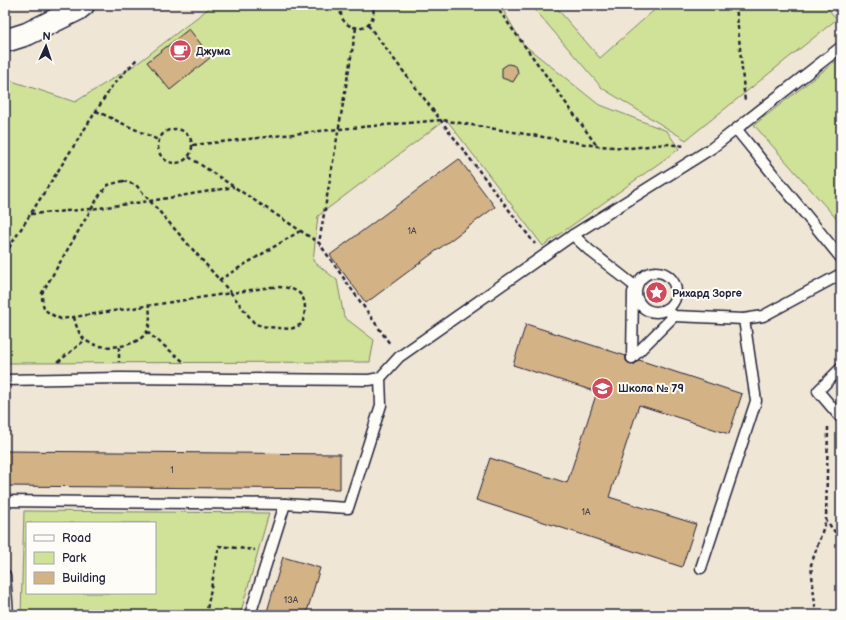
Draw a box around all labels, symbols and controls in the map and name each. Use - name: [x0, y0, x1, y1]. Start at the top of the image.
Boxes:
- north arrow: [26, 26, 66, 66]
- text: N: [42, 30, 51, 43]
- cafe icon: Джума: [168, 38, 194, 64]
- place label: Джума: [196, 45, 231, 58]
- house number: 1А: [408, 226, 417, 237]
- place icon: Рихард Зорге: [643, 280, 669, 306]
- place label: Рихард Зорге: [672, 287, 742, 300]
- school or university icon: Школа № 79: [590, 375, 616, 401]
- place label: Школа № 79: [618, 382, 684, 395]
- house number: 1: [170, 465, 174, 476]
- house number: 1А: [582, 507, 591, 518]
- legend: [26, 522, 156, 594]
- text: Road: [62, 531, 91, 546]
- text: Park: [62, 551, 86, 566]
- text: Building: [62, 571, 106, 586]
- house number: 13А: [284, 595, 299, 606]

